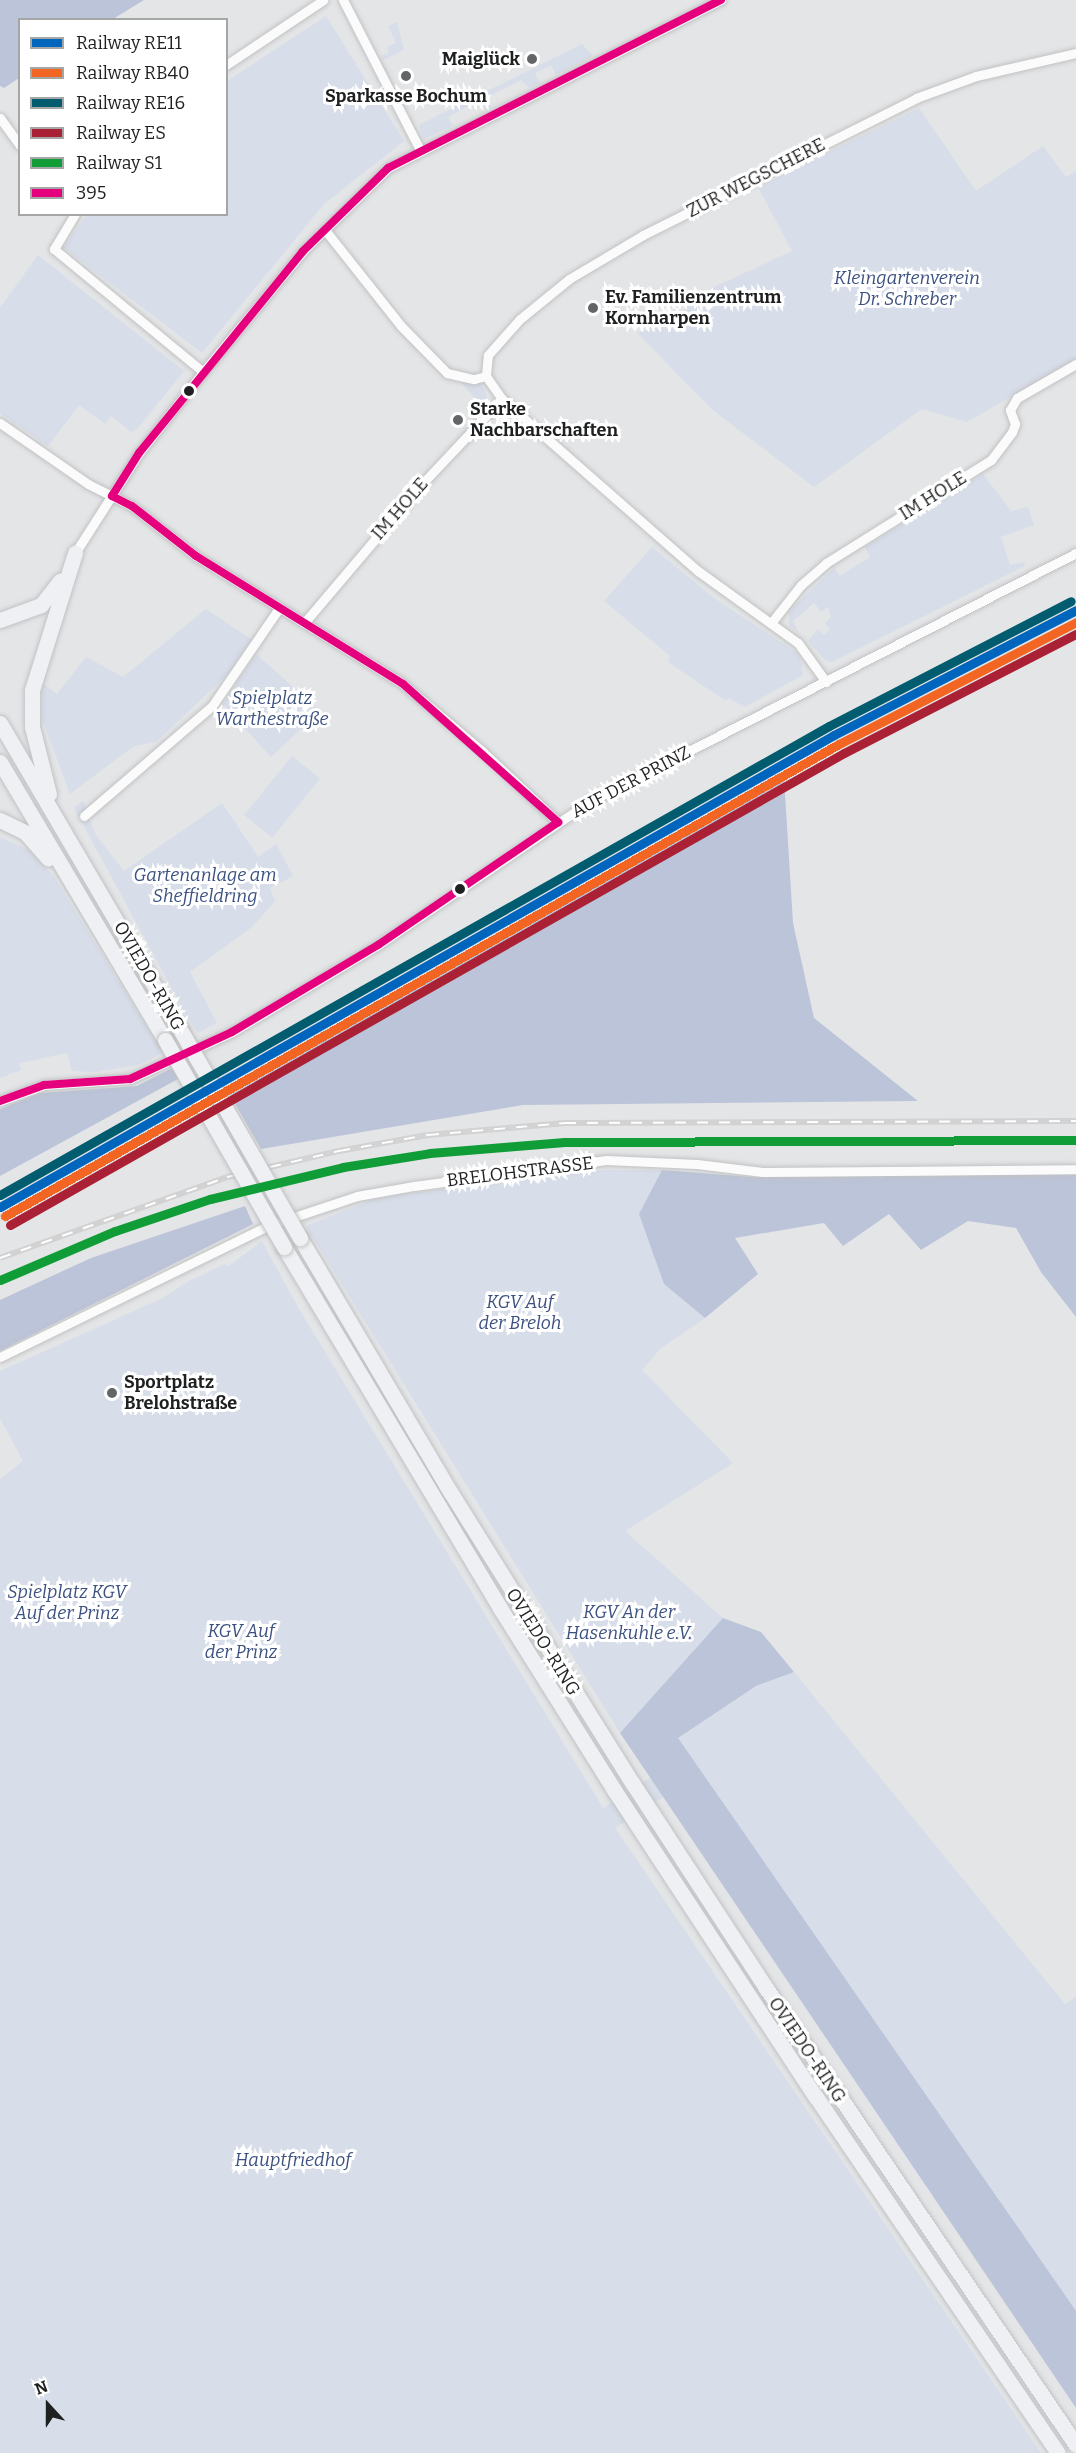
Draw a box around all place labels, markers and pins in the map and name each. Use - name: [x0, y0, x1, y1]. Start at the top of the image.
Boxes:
- place label: Maiglück: [442, 48, 520, 70]
- marker: Maiglück: [525, 52, 539, 66]
- marker: Sparkasse Bochum: [399, 69, 413, 83]
- place label: Sparkasse Bochum: [325, 85, 487, 107]
- place label: Ev. Familienzentrum Kornharpen: [605, 287, 781, 330]
- marker: Ev. Familienzentrum Kornharpen: [586, 301, 600, 315]
- unlabelled marker: [183, 385, 195, 397]
- place label: Starke Nachbarschaften: [470, 399, 618, 442]
- marker: Starke Nachbarschaften: [451, 413, 465, 427]
- unlabelled marker: [454, 883, 466, 895]
- place label: Sportplatz Brelohstraße: [124, 1372, 237, 1414]
- marker: Sportplatz Brelohstraße: [105, 1386, 119, 1400]

